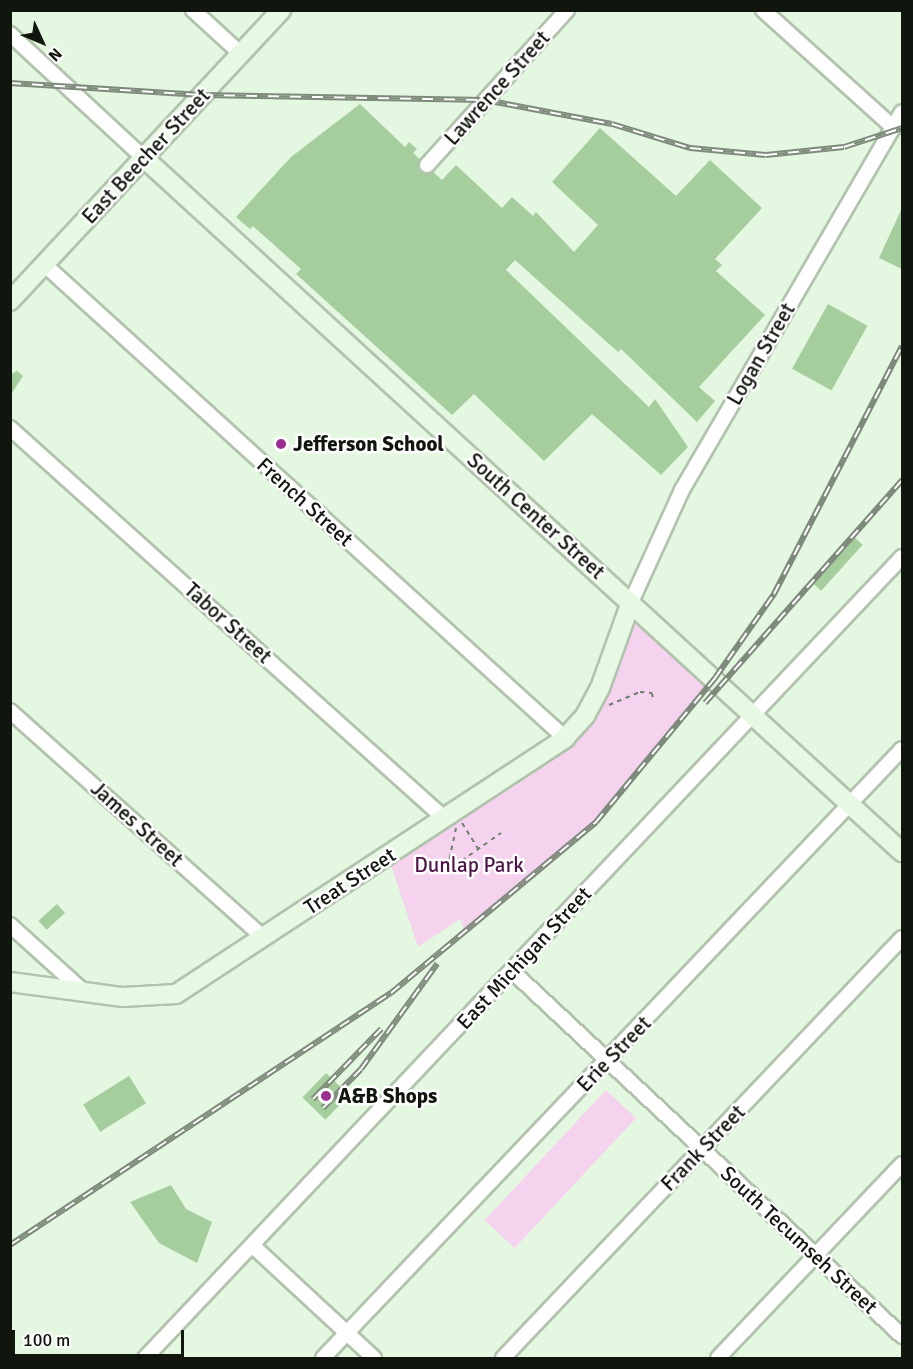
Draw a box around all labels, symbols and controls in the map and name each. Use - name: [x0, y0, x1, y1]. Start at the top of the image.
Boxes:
- north arrow: [12, 12, 72, 72]
- street label: Lawrence Street: [439, 26, 555, 150]
- text: N: [44, 44, 66, 65]
- street label: East Beecher Street: [77, 83, 215, 229]
- street label: Logan Street: [722, 298, 800, 410]
- place label: Jefferson School: [293, 431, 444, 457]
- marker: Jefferson School: [274, 437, 288, 451]
- street label: South Center Street: [462, 448, 610, 584]
- street label: French Street: [252, 452, 358, 552]
- street label: Tabor Street: [179, 577, 277, 669]
- street label: James Street: [86, 776, 188, 872]
- street label: Treat Street: [299, 842, 401, 920]
- park label: Dunlap Park: [414, 852, 524, 878]
- street label: East Michigan Street: [451, 881, 597, 1035]
- street label: Erie Street: [572, 1011, 656, 1097]
- place label: A&B Shops: [338, 1083, 437, 1109]
- marker: A&B Shops: [319, 1089, 333, 1103]
- street label: Frank Street: [656, 1100, 750, 1196]
- street label: South Tecumseh Street: [715, 1161, 883, 1319]
- scale bar: [15, 1318, 188, 1356]
- text: 100 m: [23, 1329, 70, 1351]

